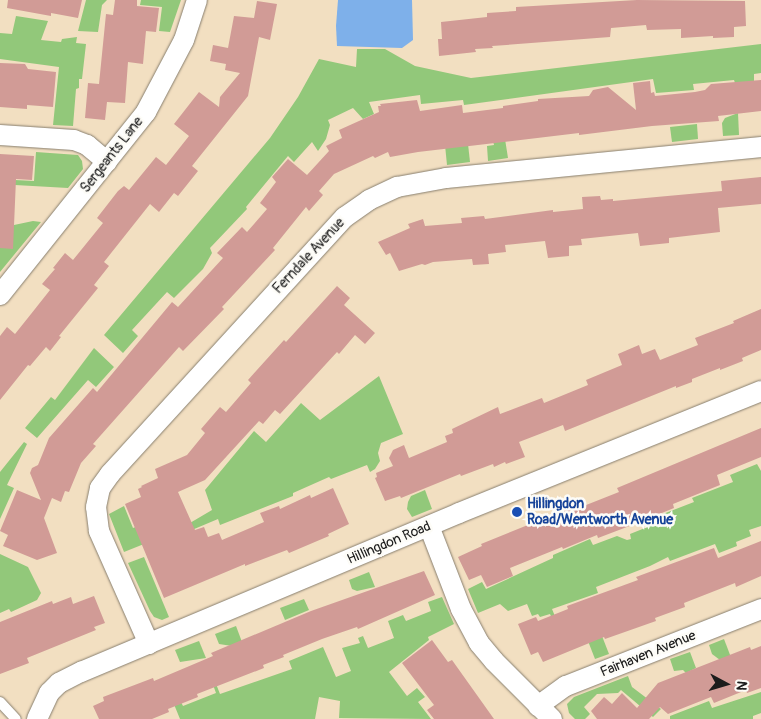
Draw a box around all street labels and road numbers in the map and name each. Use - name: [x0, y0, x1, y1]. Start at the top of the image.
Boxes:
- street label: Sergeants Lane: [77, 114, 147, 196]
- street label: Ferndale Avenue: [270, 215, 348, 297]
- street label: Hillingdon Road: [345, 518, 433, 568]
- street label: Fairhaven Avenue: [598, 627, 698, 681]

